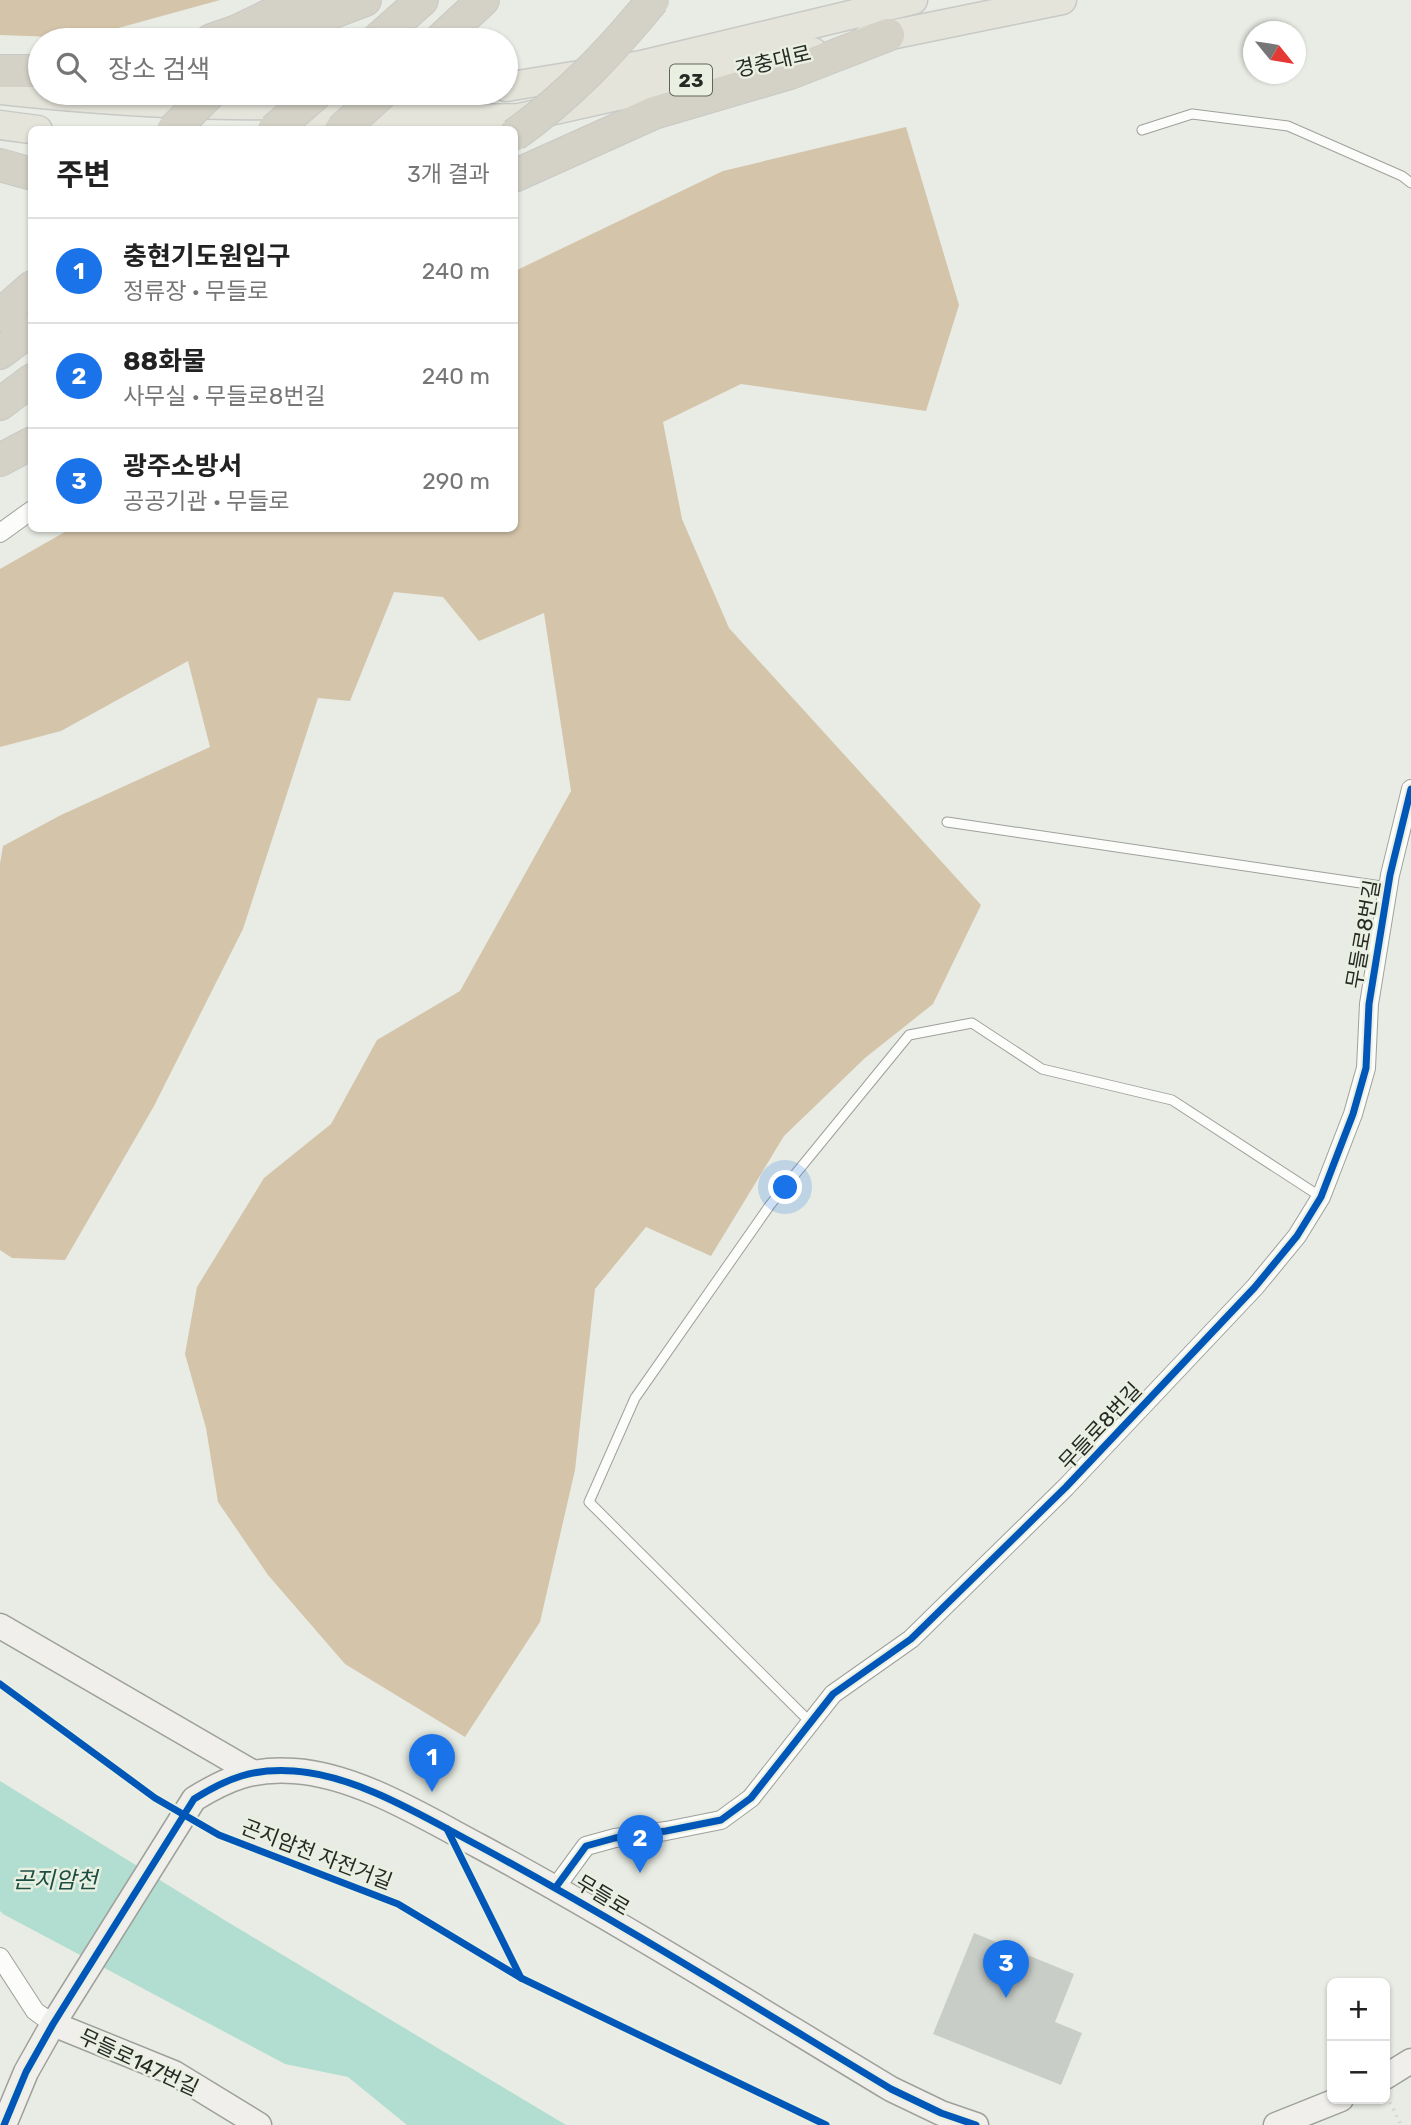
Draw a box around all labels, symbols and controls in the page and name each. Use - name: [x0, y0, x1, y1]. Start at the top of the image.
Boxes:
- north arrow: [1243, 21, 1306, 84]
- search box: [28, 28, 518, 105]
- street label: 경충대로: [733, 40, 813, 82]
- icon: search: [52, 48, 90, 86]
- text: 장소 검색: [108, 54, 210, 85]
- road number: 23: [670, 64, 712, 96]
- text: 주변: [56, 157, 111, 193]
- text: 3개 결과: [407, 160, 490, 188]
- text: 충현기도원입구: [123, 241, 290, 272]
- text: 1: [73, 257, 85, 285]
- text: 240 m: [422, 257, 490, 285]
- text: 정류장 · 무들로: [123, 277, 269, 305]
- text: 88화물: [123, 346, 206, 377]
- text: 2: [72, 362, 86, 390]
- text: 240 m: [422, 362, 490, 390]
- text: 사무실 · 무들로8번길: [123, 382, 326, 410]
- text: 광주소방서: [123, 451, 243, 482]
- text: 3: [71, 467, 87, 495]
- text: 290 m: [422, 467, 490, 495]
- text: 공공기관 · 무들로: [123, 487, 290, 515]
- street label: 무들로8번길: [1341, 878, 1385, 990]
- your location: [768, 1170, 802, 1204]
- street label: 무들로8번길: [1053, 1377, 1147, 1475]
- pin: 1: [409, 1734, 455, 1792]
- street label: 곤지암천 자전거길: [238, 1814, 396, 1894]
- pin: 2: [617, 1815, 663, 1873]
- water label: 곤지암천: [13, 1866, 100, 1894]
- street label: 무들로: [572, 1869, 634, 1921]
- pin: 3: [983, 1940, 1029, 1998]
- map controls: [1327, 1978, 1390, 2104]
- button: +: [1327, 1978, 1390, 2041]
- street label: 무들로147번길: [75, 2023, 203, 2101]
- button: −: [1327, 2041, 1390, 2104]

